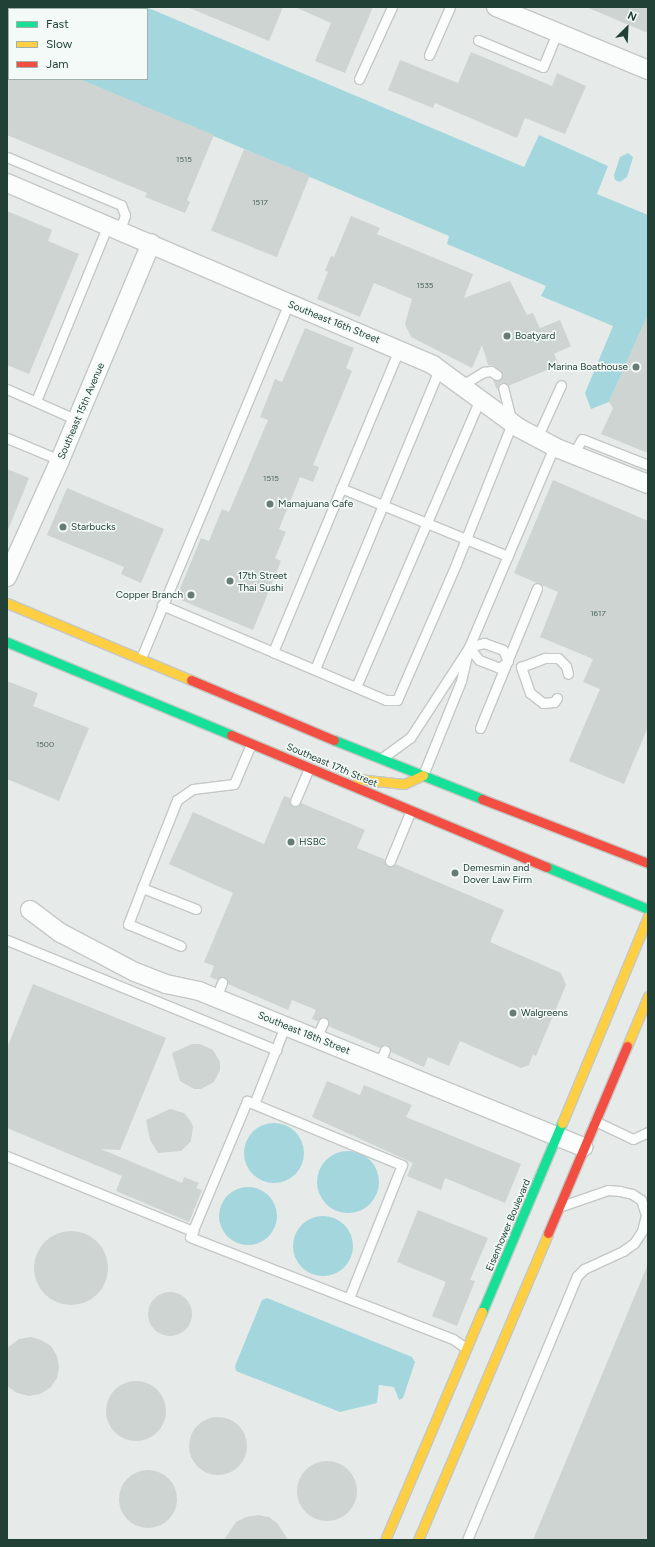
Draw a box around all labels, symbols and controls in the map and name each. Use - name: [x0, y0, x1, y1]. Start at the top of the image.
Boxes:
- legend: [8, 8, 148, 80]
- north arrow: [607, 8, 647, 48]
- text: N: [626, 9, 639, 24]
- text: Fast: [46, 17, 69, 31]
- text: Slow: [46, 37, 72, 51]
- text: Jam: [46, 57, 69, 71]
- house number: 1515: [176, 155, 192, 165]
- house number: 1517: [252, 198, 268, 208]
- house number: 1535: [417, 281, 433, 291]
- street label: Southeast 16th Street: [286, 298, 382, 346]
- place label: Boatyard: [515, 330, 555, 342]
- marker: Boatyard: [502, 331, 512, 341]
- street label: Southeast 15th Avenue: [55, 361, 107, 461]
- place label: Marina Boathouse: [548, 361, 628, 373]
- marker: Marina Boathouse: [631, 362, 641, 372]
- house number: 1515: [263, 474, 279, 484]
- place label: Mamajuana Cafe: [278, 498, 353, 510]
- marker: Mamajuana Cafe: [265, 499, 275, 509]
- place label: Starbucks: [71, 521, 116, 533]
- marker: Starbucks: [58, 522, 68, 532]
- place label: 17th Street Thai Sushi: [238, 569, 287, 592]
- marker: 17th Street Thai Sushi: [225, 576, 235, 586]
- place label: Copper Branch: [116, 589, 183, 601]
- marker: Copper Branch: [186, 590, 196, 600]
- house number: 1617: [590, 609, 606, 619]
- house number: 1500: [36, 740, 54, 750]
- street label: Southeast 17th Street: [285, 740, 379, 790]
- place label: HSBC: [299, 836, 326, 848]
- marker: HSBC: [286, 837, 296, 847]
- place label: Demesmin and Dover Law Firm: [463, 861, 532, 884]
- marker: Demesmin and Dover Law Firm: [450, 868, 460, 878]
- place label: Walgreens: [521, 1007, 568, 1019]
- marker: Walgreens: [508, 1008, 518, 1018]
- street label: Southeast 18th Street: [256, 1009, 352, 1057]
- street label: Eisenhower Boulevard: [483, 1177, 533, 1273]

